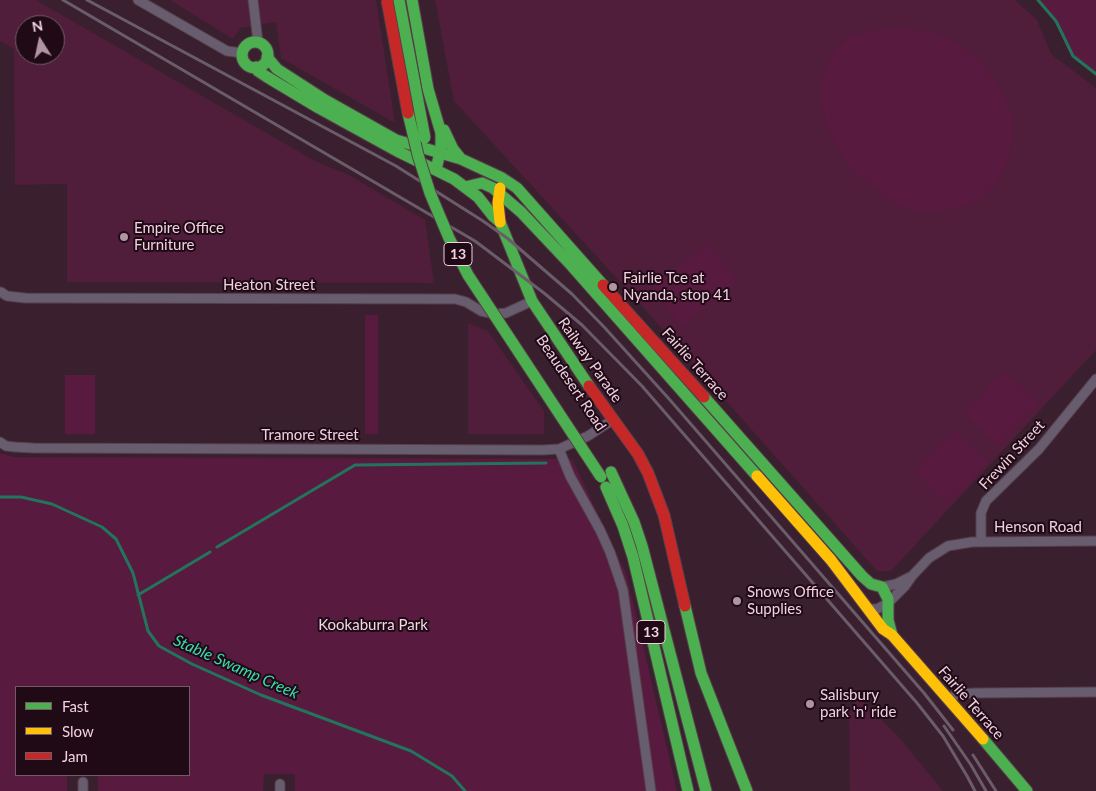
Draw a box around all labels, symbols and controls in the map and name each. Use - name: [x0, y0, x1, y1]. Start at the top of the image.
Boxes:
- north arrow: [15, 15, 65, 65]
- text: N: [31, 16, 44, 35]
- place label: Empire Office Furniture: [134, 219, 224, 254]
- marker: Empire Office Furniture: [118, 231, 130, 243]
- road number: 13: [444, 242, 472, 266]
- place label: Fairlie Tce at Nyanda, stop 41: [623, 269, 731, 304]
- street label: Heaton Street: [223, 276, 315, 294]
- marker: Fairlie Tce at Nyanda, stop 41: [607, 281, 619, 293]
- street label: Railway Parade: [554, 314, 626, 406]
- street label: Fairlie Terrace: [658, 324, 732, 404]
- street label: Beaudesert Road: [532, 332, 610, 434]
- street label: Frewin Street: [975, 417, 1049, 493]
- street label: Tramore Street: [261, 426, 359, 444]
- street label: Henson Road: [994, 518, 1082, 536]
- place label: Snows Office Supplies: [747, 583, 834, 618]
- marker: Snows Office Supplies: [731, 595, 743, 607]
- park label: Kookaburra Park: [318, 616, 428, 634]
- road number: 13: [637, 620, 665, 644]
- water label: Stable Swamp Creek: [170, 631, 302, 703]
- street label: Fairlie Terrace: [934, 663, 1008, 743]
- legend: [15, 686, 190, 776]
- place label: Salisbury park 'n' ride: [820, 686, 896, 721]
- text: Fast: [62, 697, 89, 715]
- marker: Salisbury park 'n' ride: [804, 698, 816, 710]
- text: Slow: [62, 722, 94, 740]
- text: Jam: [62, 747, 88, 765]

